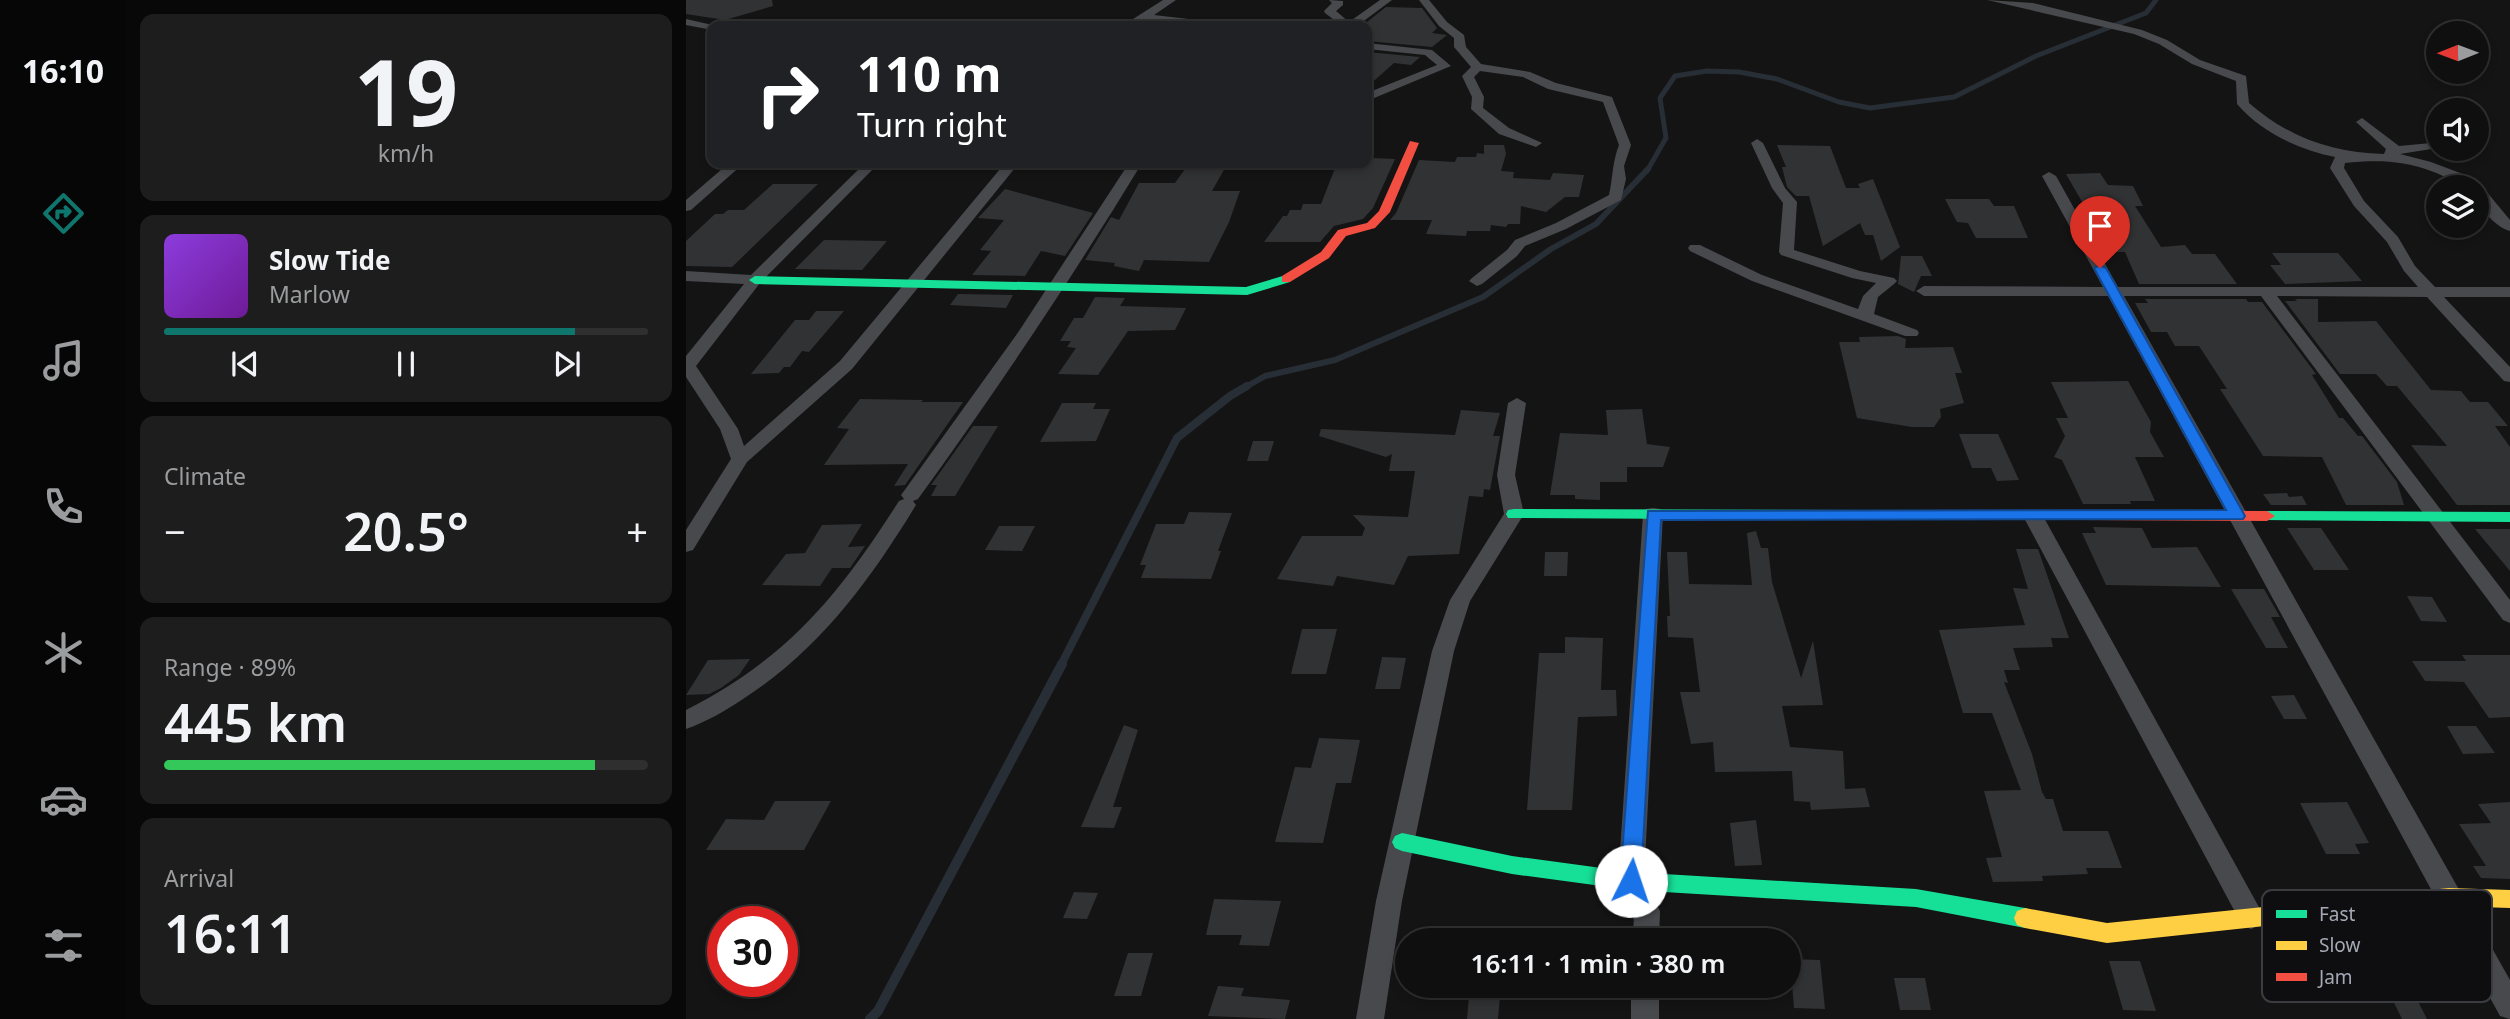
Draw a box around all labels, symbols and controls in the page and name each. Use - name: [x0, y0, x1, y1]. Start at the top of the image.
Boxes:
- north arrow: [2426, 21, 2488, 84]
- map controls: [2426, 21, 2489, 238]
- text: 19: [354, 29, 458, 153]
- text: 110 m: [857, 40, 1002, 106]
- text: 16:10: [22, 49, 104, 92]
- icon: right: [742, 49, 833, 140]
- button: sound: [2426, 98, 2489, 161]
- text: Turn right: [857, 103, 1007, 146]
- text: km/h: [378, 137, 434, 169]
- button: layers: [2426, 175, 2489, 238]
- icon: directions: [39, 189, 88, 238]
- pin: [2070, 196, 2130, 268]
- icon: arrive: [2081, 207, 2119, 245]
- text: Slow Tide: [269, 242, 391, 278]
- text: Marlow: [269, 278, 350, 310]
- icon: music: [39, 336, 88, 385]
- icon: previous: [226, 345, 264, 383]
- icon: pause: [387, 345, 425, 383]
- icon: next: [548, 345, 586, 383]
- text: Climate: [164, 460, 246, 492]
- icon: phone: [39, 482, 88, 531]
- text: 20.5°: [343, 495, 469, 566]
- text: −: [164, 505, 186, 557]
- text: +: [626, 505, 648, 557]
- icon: climate: [39, 628, 88, 677]
- text: Range · 89%: [164, 651, 296, 683]
- text: 445 km: [164, 686, 347, 757]
- icon: car: [39, 775, 88, 824]
- position arrow: [1594, 844, 1668, 918]
- text: Arrival: [164, 862, 234, 894]
- legend: [2262, 890, 2492, 1002]
- text: 16:11: [164, 897, 297, 968]
- text: Fast: [2319, 901, 2356, 927]
- speed limit sign: 30: [707, 906, 798, 997]
- icon: filters: [39, 921, 88, 970]
- text: Slow: [2319, 932, 2360, 958]
- text: 16:11 · 1 min · 380 m: [1471, 945, 1725, 981]
- text: Jam: [2317, 964, 2353, 990]

